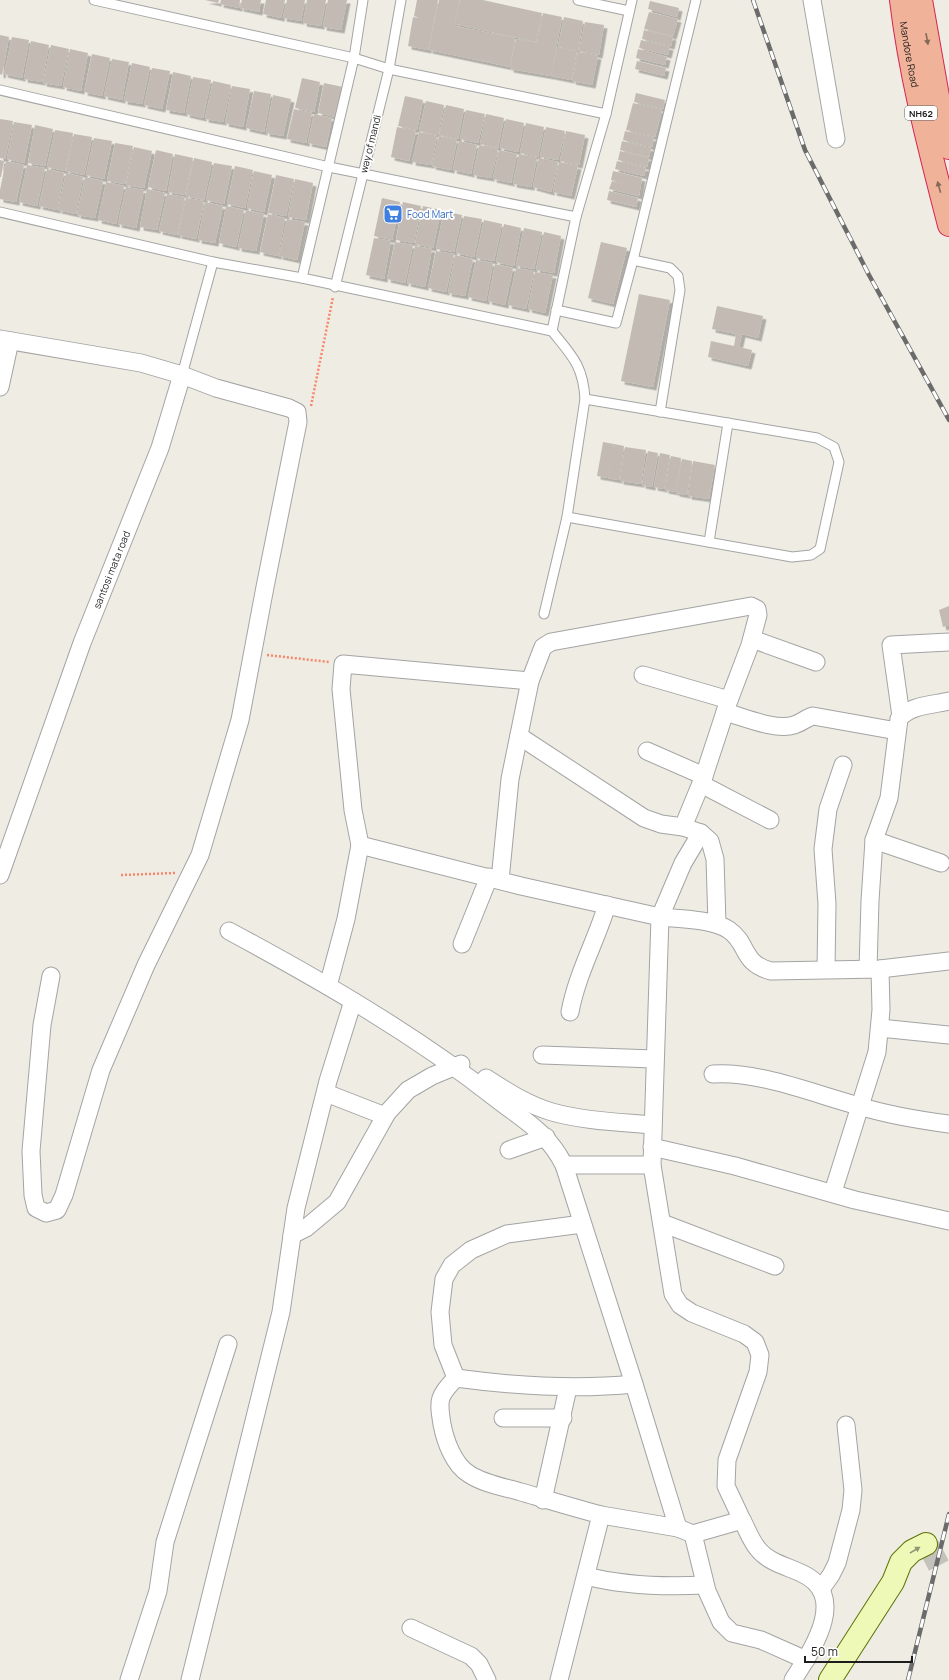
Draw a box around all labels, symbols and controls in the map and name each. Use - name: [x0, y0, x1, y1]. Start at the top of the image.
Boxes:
- street label: Mandore Road: [897, 20, 922, 89]
- one-way arrow: [924, 32, 930, 45]
- road number: NH62: [905, 106, 937, 120]
- street label: way of mandi: [356, 113, 384, 175]
- one-way arrow: [936, 181, 942, 193]
- supermarket icon: Food Mart: [382, 203, 404, 225]
- place label: Food Mart: [407, 207, 453, 221]
- street label: santosi mata road: [89, 529, 133, 611]
- one-way arrow: [909, 1546, 921, 1553]
- scale bar: [805, 1638, 912, 1664]
- text: 50 m: [811, 1643, 838, 1660]

